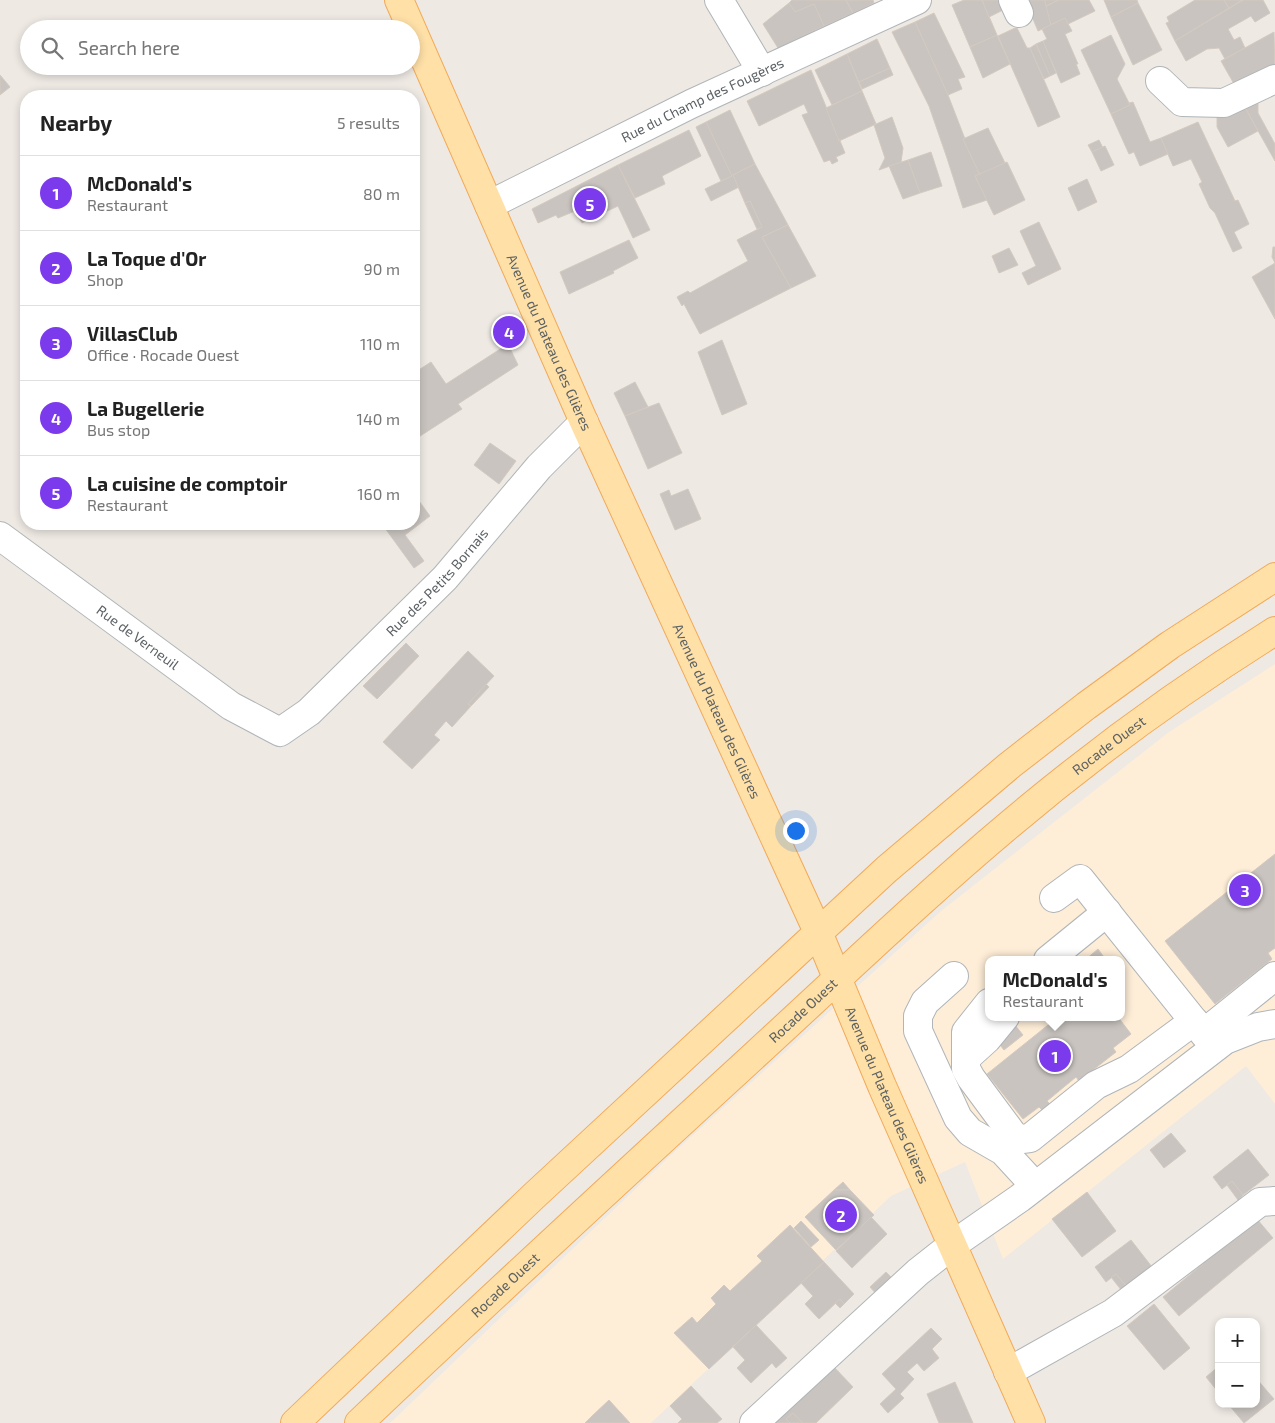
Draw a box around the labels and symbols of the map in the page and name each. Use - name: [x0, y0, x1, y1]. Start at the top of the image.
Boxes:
- street label: Rue du Champ des Fougères: [618, 53, 786, 146]
- pin: 5: [574, 185, 606, 223]
- street label: Avenue du Plateau des Glières: [504, 251, 596, 433]
- pin: 4: [493, 313, 525, 351]
- street label: Rue des Petits Bornais: [382, 524, 492, 639]
- street label: Rue de Verneuil: [93, 601, 183, 673]
- street label: Avenue du Plateau des Glières: [670, 621, 765, 801]
- street label: Rocade Ouest: [1069, 712, 1148, 778]
- your location: [783, 818, 809, 844]
- pin: 3: [1229, 871, 1261, 909]
- street label: Rocade Ouest: [765, 974, 840, 1046]
- street label: Avenue du Plateau des Glières: [842, 1004, 933, 1186]
- pin: 1: [1039, 1037, 1071, 1075]
- pin: 2: [825, 1196, 857, 1234]
- street label: Rocade Ouest: [467, 1249, 543, 1321]

